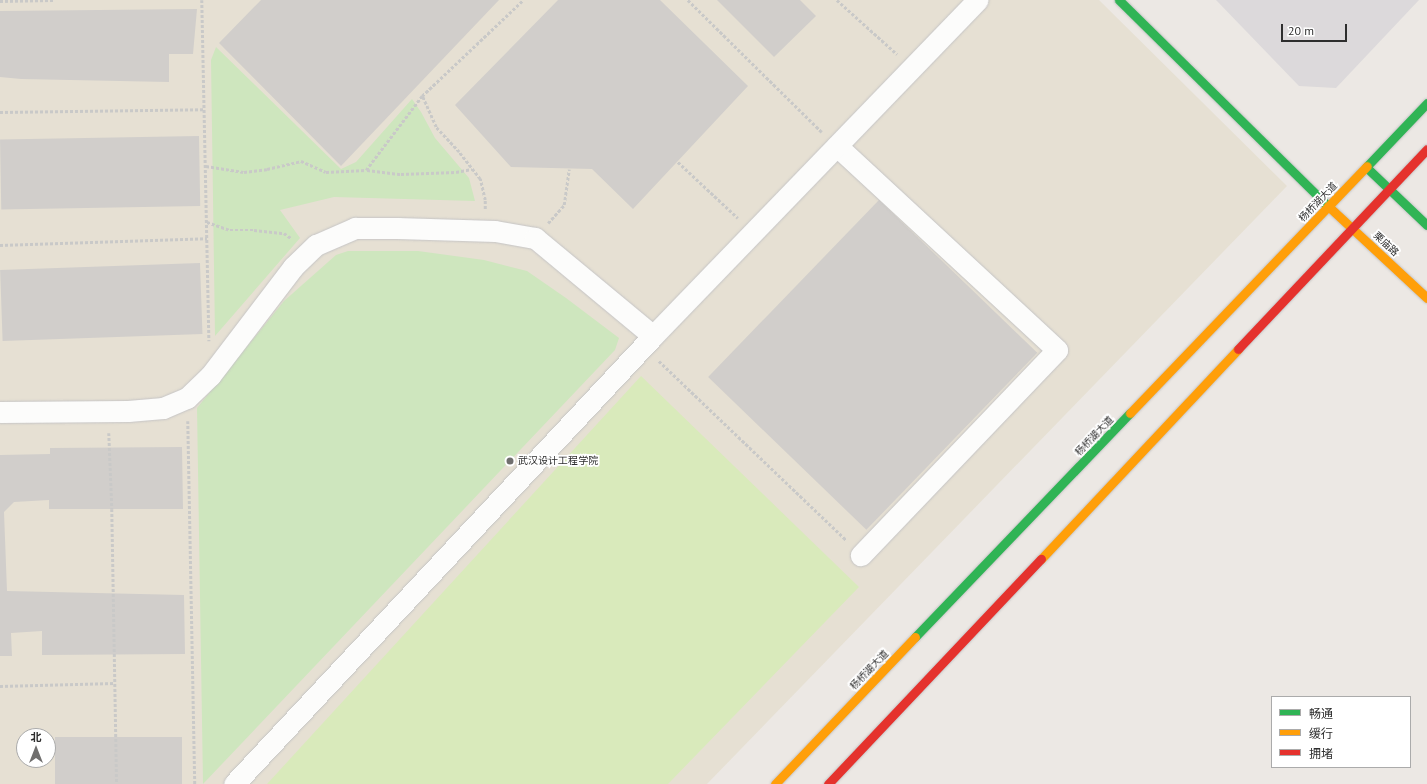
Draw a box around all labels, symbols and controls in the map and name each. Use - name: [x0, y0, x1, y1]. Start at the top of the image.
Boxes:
- scale bar: [1283, 16, 1349, 42]
- text: 20 m: [1288, 23, 1314, 38]
- street label: 杨桥湖大道: [1296, 180, 1340, 224]
- street label: 栗庙路: [1371, 229, 1401, 259]
- street label: 杨桥湖大道: [1072, 414, 1116, 458]
- place label: 武汉设计工程学院: [518, 455, 598, 467]
- marker: 武汉设计工程学院: [505, 456, 515, 466]
- street label: 杨桥湖大道: [847, 648, 891, 692]
- legend: [1271, 696, 1411, 768]
- text: 畅通: [1309, 706, 1333, 721]
- text: 缓行: [1309, 726, 1333, 741]
- north arrow: [16, 728, 56, 768]
- text: 北: [31, 730, 42, 744]
- text: 拥堵: [1309, 746, 1333, 761]

